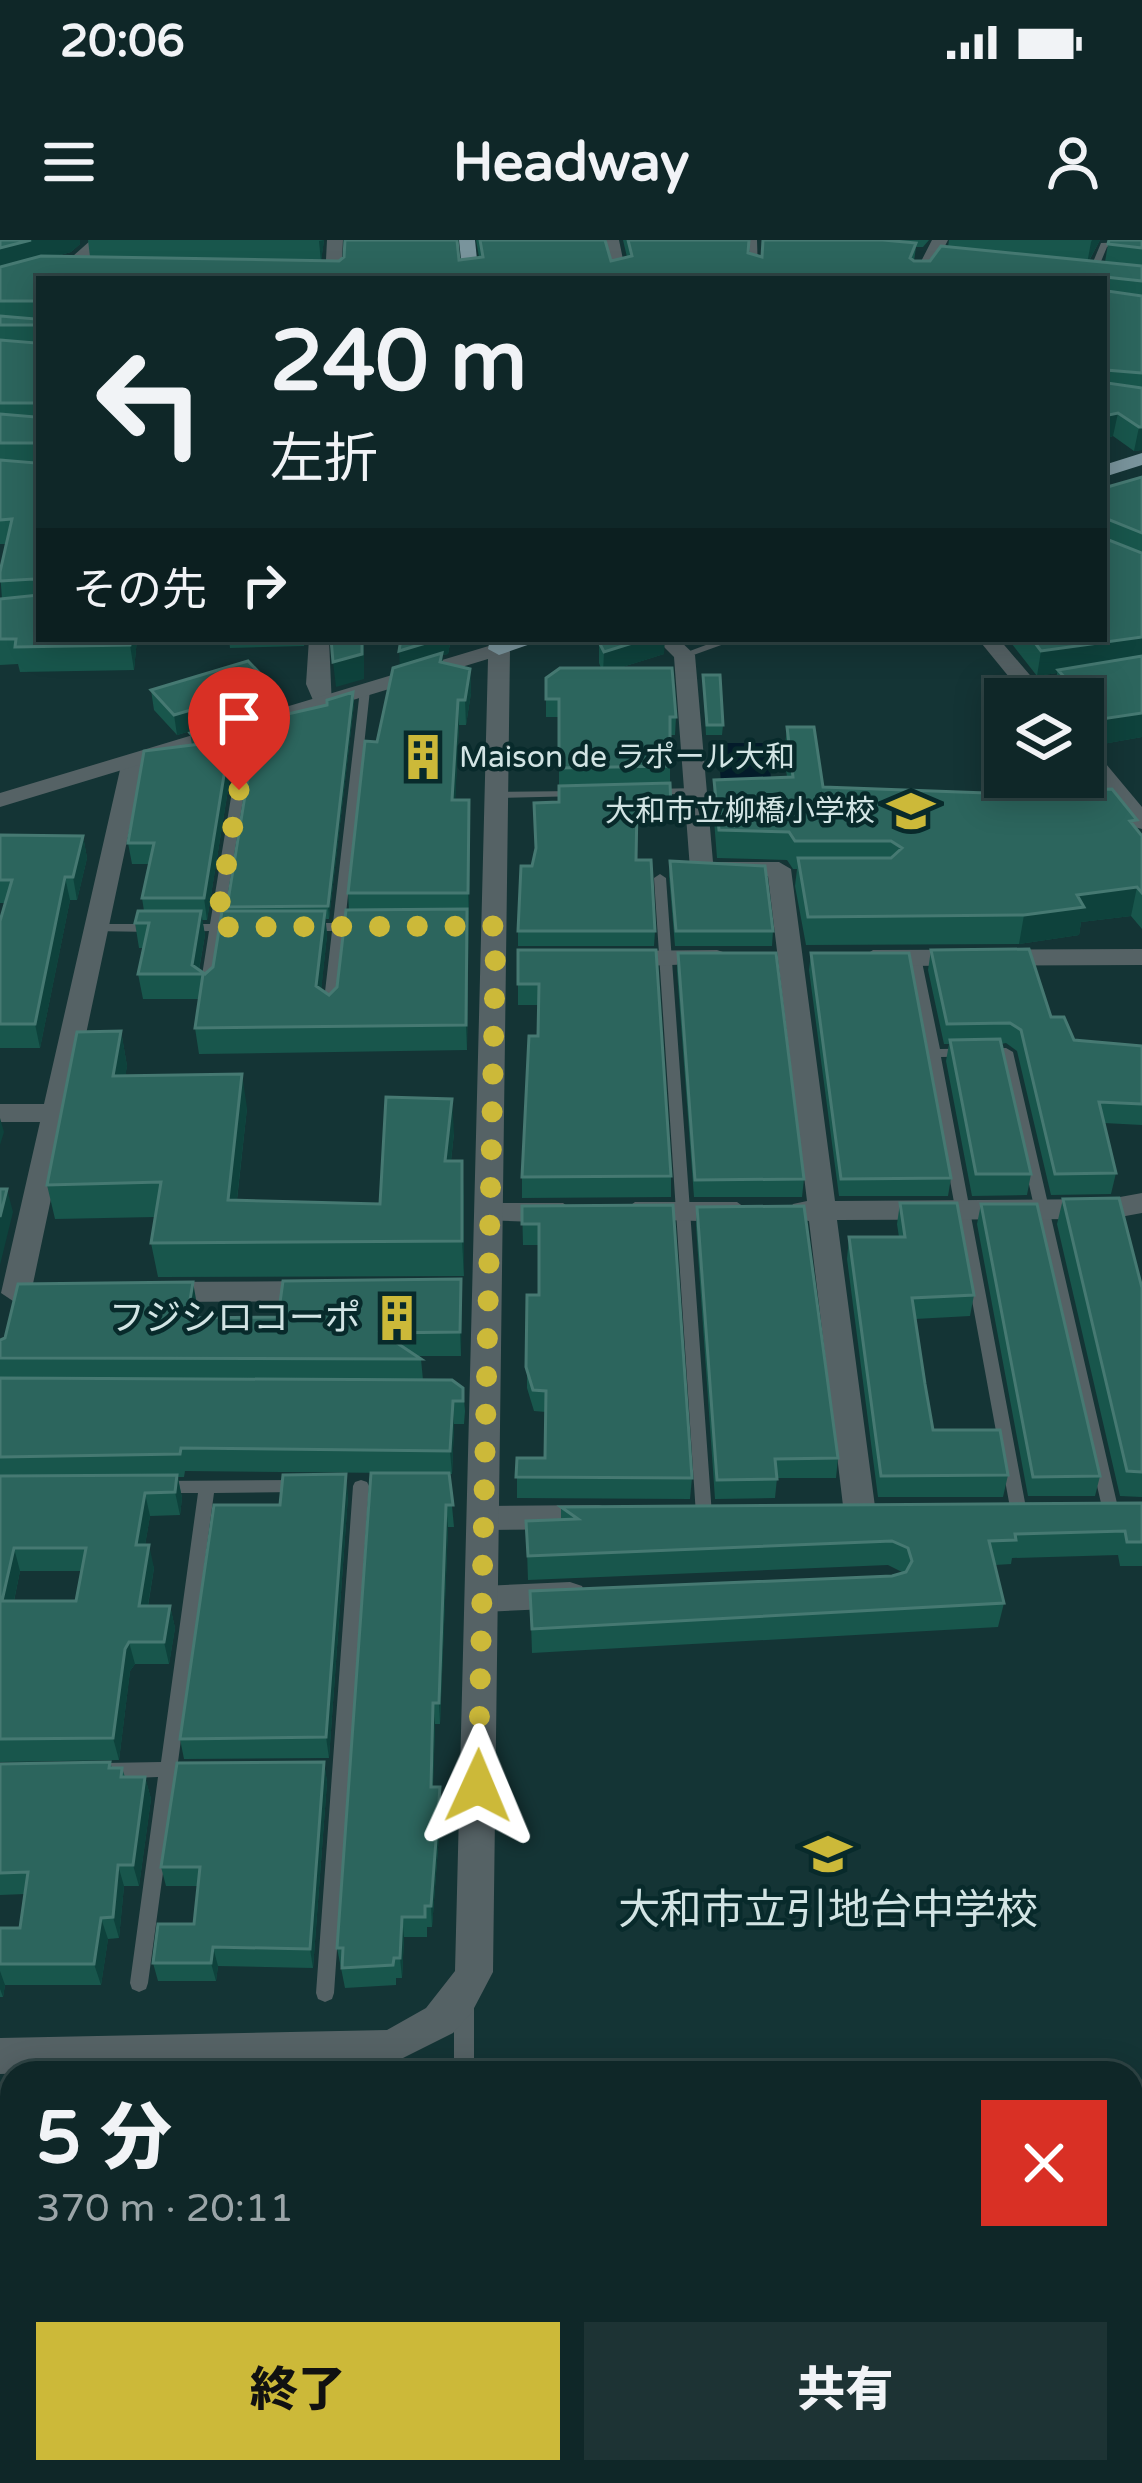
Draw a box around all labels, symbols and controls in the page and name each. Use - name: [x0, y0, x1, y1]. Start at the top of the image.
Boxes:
- text: 20:06: [60, 15, 185, 69]
- icon: menu: [36, 129, 102, 195]
- icon: person: [1040, 129, 1106, 195]
- text: Headway: [453, 130, 689, 195]
- text: 240 m: [270, 312, 527, 413]
- icon: left: [72, 324, 228, 480]
- text: 左折: [270, 427, 378, 492]
- icon: right: [231, 552, 297, 618]
- text: その先: [72, 564, 207, 618]
- pin: [188, 667, 290, 790]
- map controls: [984, 678, 1104, 798]
- button: layers: [984, 678, 1104, 798]
- icon: arrive: [206, 685, 272, 751]
- building icon: Maison de ラポール大和: [398, 732, 448, 782]
- place label: Maison de ラポール大和: [459, 739, 795, 776]
- school or university icon: 大和市立柳橋小学校: [886, 786, 936, 836]
- place label: 大和市立柳橋小学校: [605, 793, 875, 830]
- building icon: フジシロコーポ: [372, 1293, 422, 1343]
- place label: フジシロコーポ: [109, 1297, 361, 1340]
- position arrow: [415, 1723, 541, 1849]
- school or university icon: 大和市立引地台中学校: [803, 1829, 853, 1879]
- place label: 大和市立引地台中学校: [618, 1885, 1038, 1936]
- text: 5 分: [36, 2096, 172, 2183]
- button: close: [981, 2100, 1107, 2226]
- text: 370 m · 20:11: [36, 2185, 294, 2232]
- button: 終了: [36, 2322, 560, 2460]
- button: 共有: [584, 2322, 1107, 2460]

